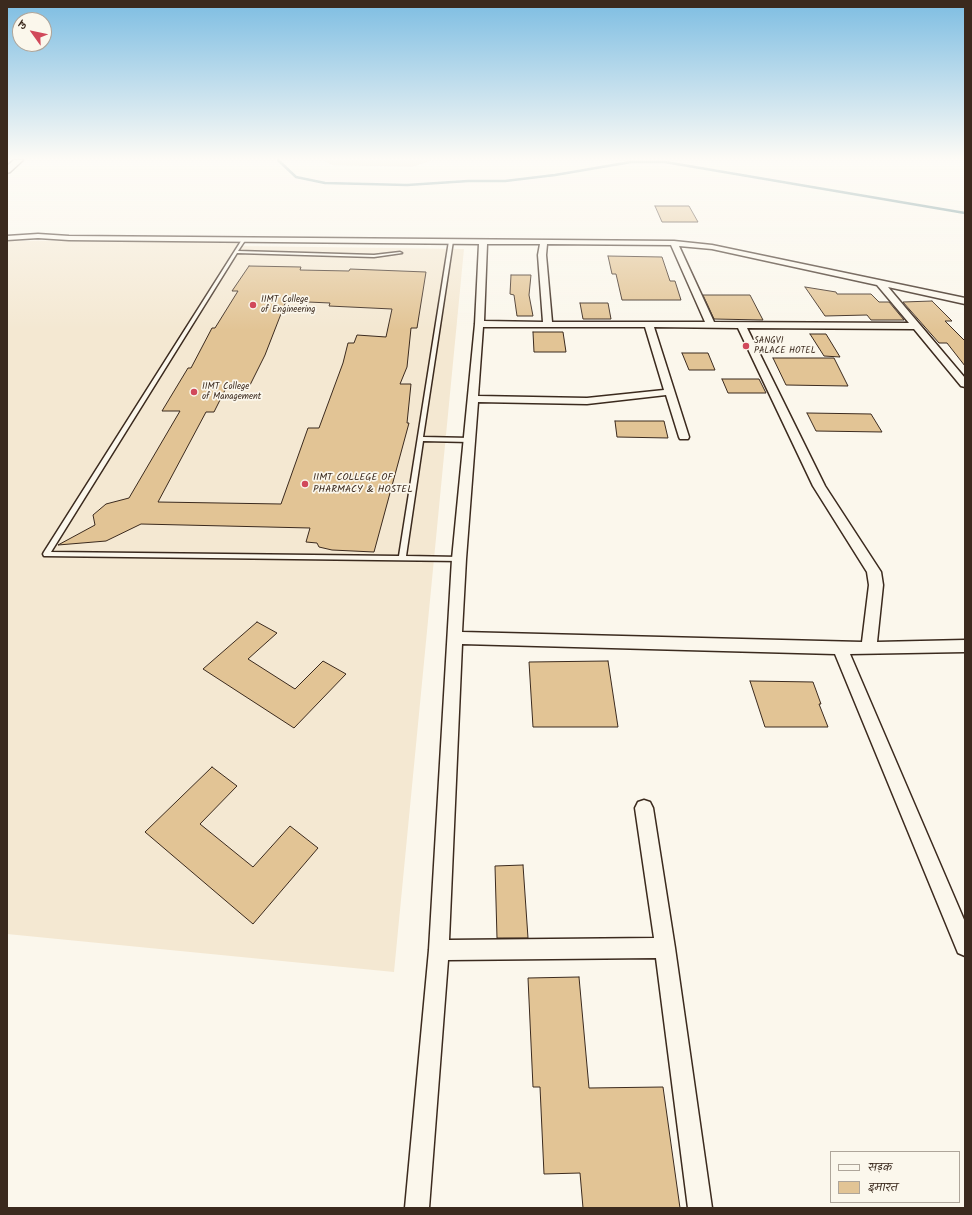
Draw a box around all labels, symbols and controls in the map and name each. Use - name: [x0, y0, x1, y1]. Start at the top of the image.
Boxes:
- north arrow: [12, 12, 52, 52]
- text: उ: [13, 18, 32, 34]
- place label: IIMT College of Engineering: [261, 295, 316, 316]
- marker: IIMT College of Engineering: [248, 300, 258, 310]
- place label: SANGVI PALACE HOTEL: [754, 336, 816, 357]
- marker: SANGVI PALACE HOTEL: [741, 341, 751, 351]
- place label: IIMT College of Management: [202, 382, 261, 403]
- marker: IIMT College of Management: [189, 387, 199, 397]
- place label: IIMT COLLEGE OF PHARMACY & HOSTEL: [313, 472, 413, 496]
- marker: IIMT COLLEGE OF PHARMACY & HOSTEL: [300, 479, 310, 489]
- legend: [830, 1151, 960, 1203]
- text: सड़क: [868, 1158, 892, 1177]
- text: इमारत: [868, 1178, 898, 1197]

